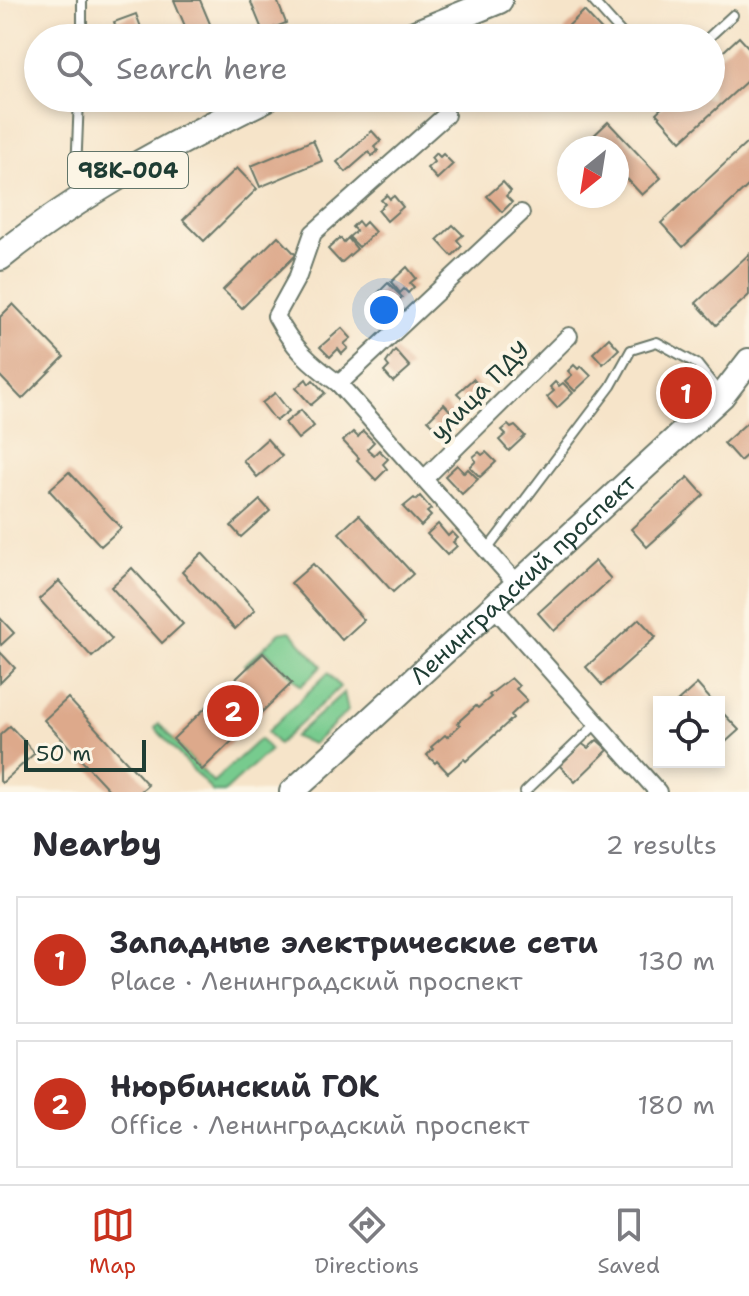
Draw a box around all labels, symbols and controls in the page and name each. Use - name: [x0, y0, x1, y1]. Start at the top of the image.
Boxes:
- search box: [24, 24, 725, 112]
- icon: search: [52, 46, 96, 90]
- text: Search here: [116, 48, 287, 89]
- north arrow: [557, 136, 629, 208]
- road number: 98К-004: [68, 152, 188, 188]
- your location: [364, 290, 404, 330]
- street label: улица ПДУ: [423, 334, 537, 448]
- pin: 1: [660, 363, 712, 423]
- street label: Ленинградский проспект: [403, 467, 644, 692]
- pin: 2: [207, 681, 259, 741]
- map controls: [653, 696, 725, 768]
- button: locate: [653, 696, 725, 768]
- scale bar: [24, 736, 146, 772]
- text: 50 m: [36, 739, 91, 768]
- text: Nearby: [32, 821, 162, 867]
- text: 2 results: [605, 827, 717, 862]
- text: Западные электрические сети: [110, 922, 598, 963]
- text: 1: [54, 943, 66, 978]
- text: 130 m: [638, 943, 715, 978]
- text: Place · Ленинградский проспект: [110, 963, 523, 998]
- text: Нюрбинский ГОК: [110, 1066, 379, 1107]
- text: 2: [51, 1087, 69, 1122]
- text: 180 m: [637, 1087, 715, 1122]
- text: Office · Ленинградский проспект: [110, 1107, 529, 1142]
- tab: Map: [89, 1203, 136, 1280]
- tab: Directions: [314, 1203, 419, 1280]
- tab: Saved: [597, 1203, 660, 1280]

